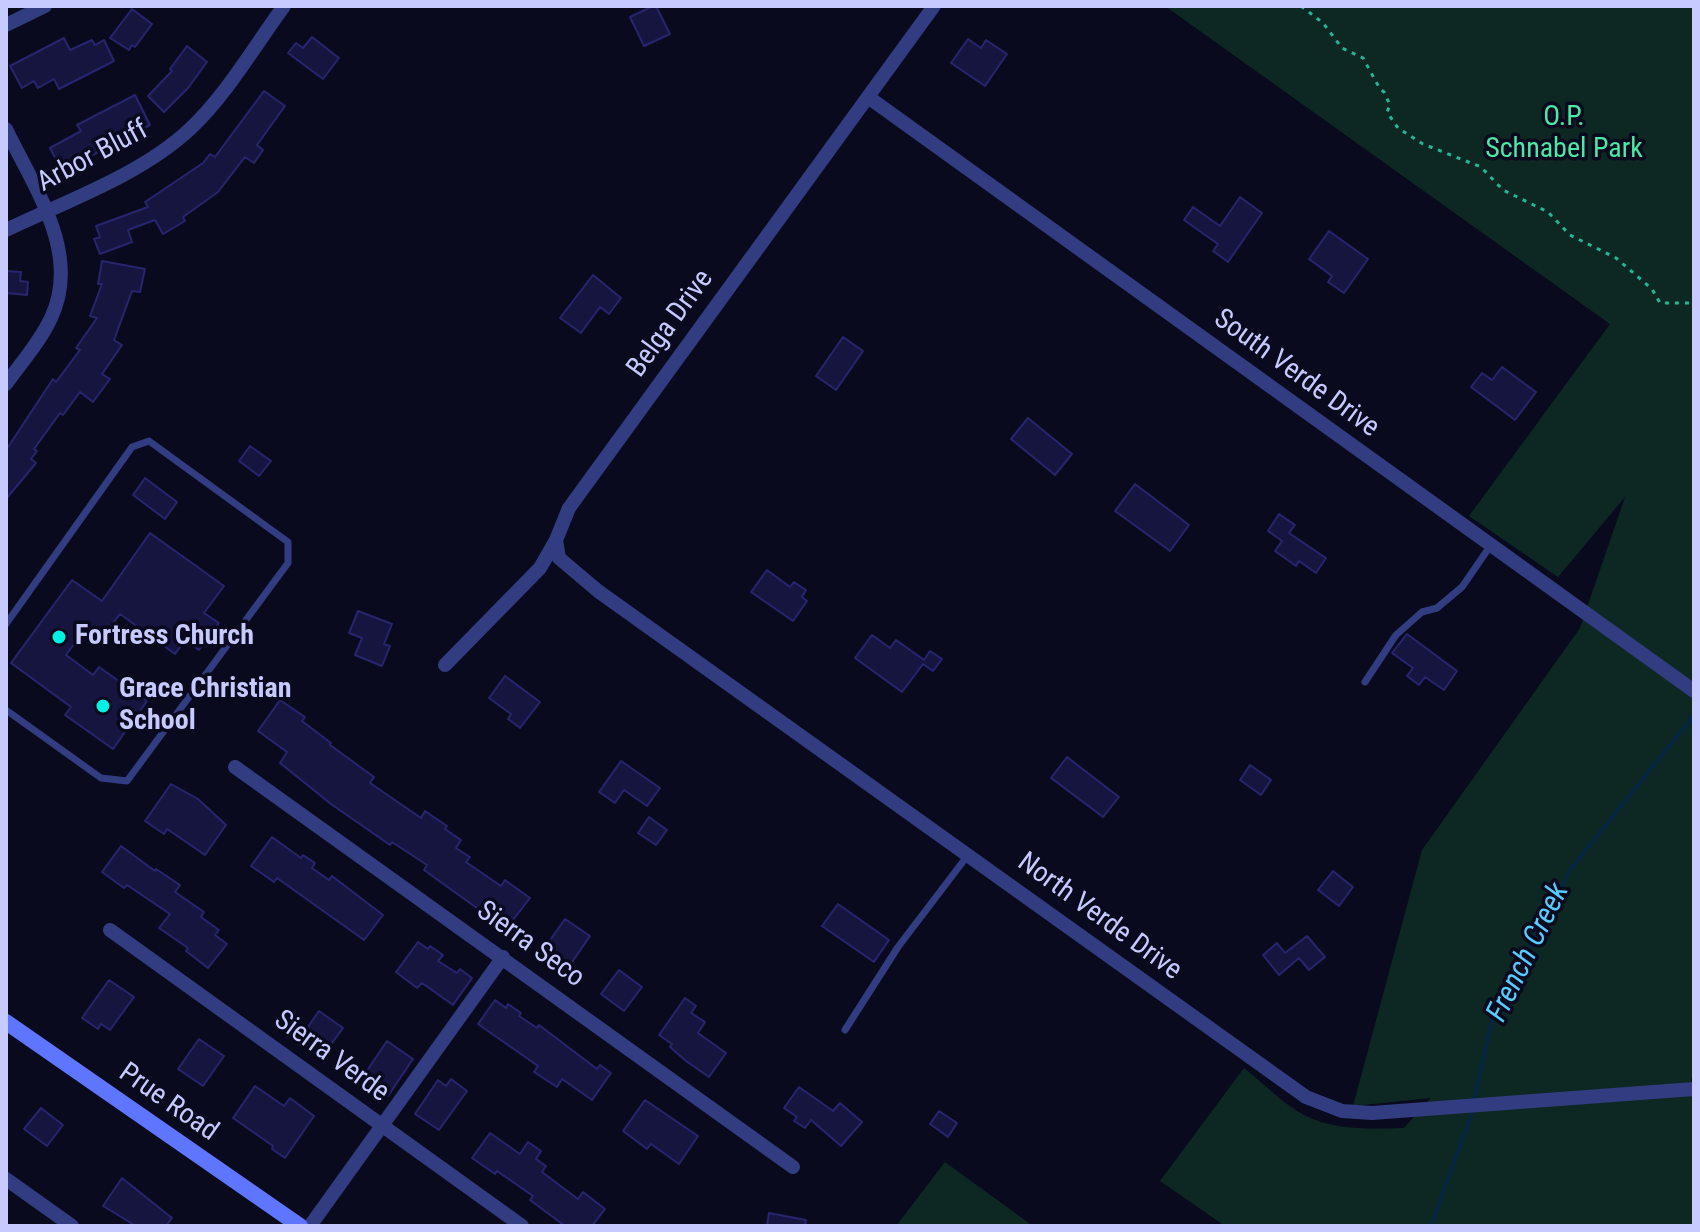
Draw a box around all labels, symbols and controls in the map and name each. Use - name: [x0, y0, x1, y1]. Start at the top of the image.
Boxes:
- park label: O.P. Schnabel Park: [1485, 101, 1643, 167]
- street label: Arbor Bluff: [32, 114, 154, 200]
- street label: Belga Drive: [621, 264, 721, 384]
- street label: South Verde Drive: [1207, 303, 1385, 445]
- place label: Fortress Church: [75, 620, 254, 654]
- marker: Fortress Church: [50, 628, 68, 646]
- place label: Grace Christian School: [119, 673, 292, 739]
- marker: Grace Christian School: [94, 697, 112, 715]
- street label: North Verde Drive: [1010, 846, 1188, 988]
- water label: French Creek: [1480, 878, 1578, 1028]
- street label: Sierra Seco: [470, 895, 590, 995]
- street label: Sierra Verde: [267, 1004, 395, 1110]
- street label: Prue Road: [112, 1057, 224, 1149]

